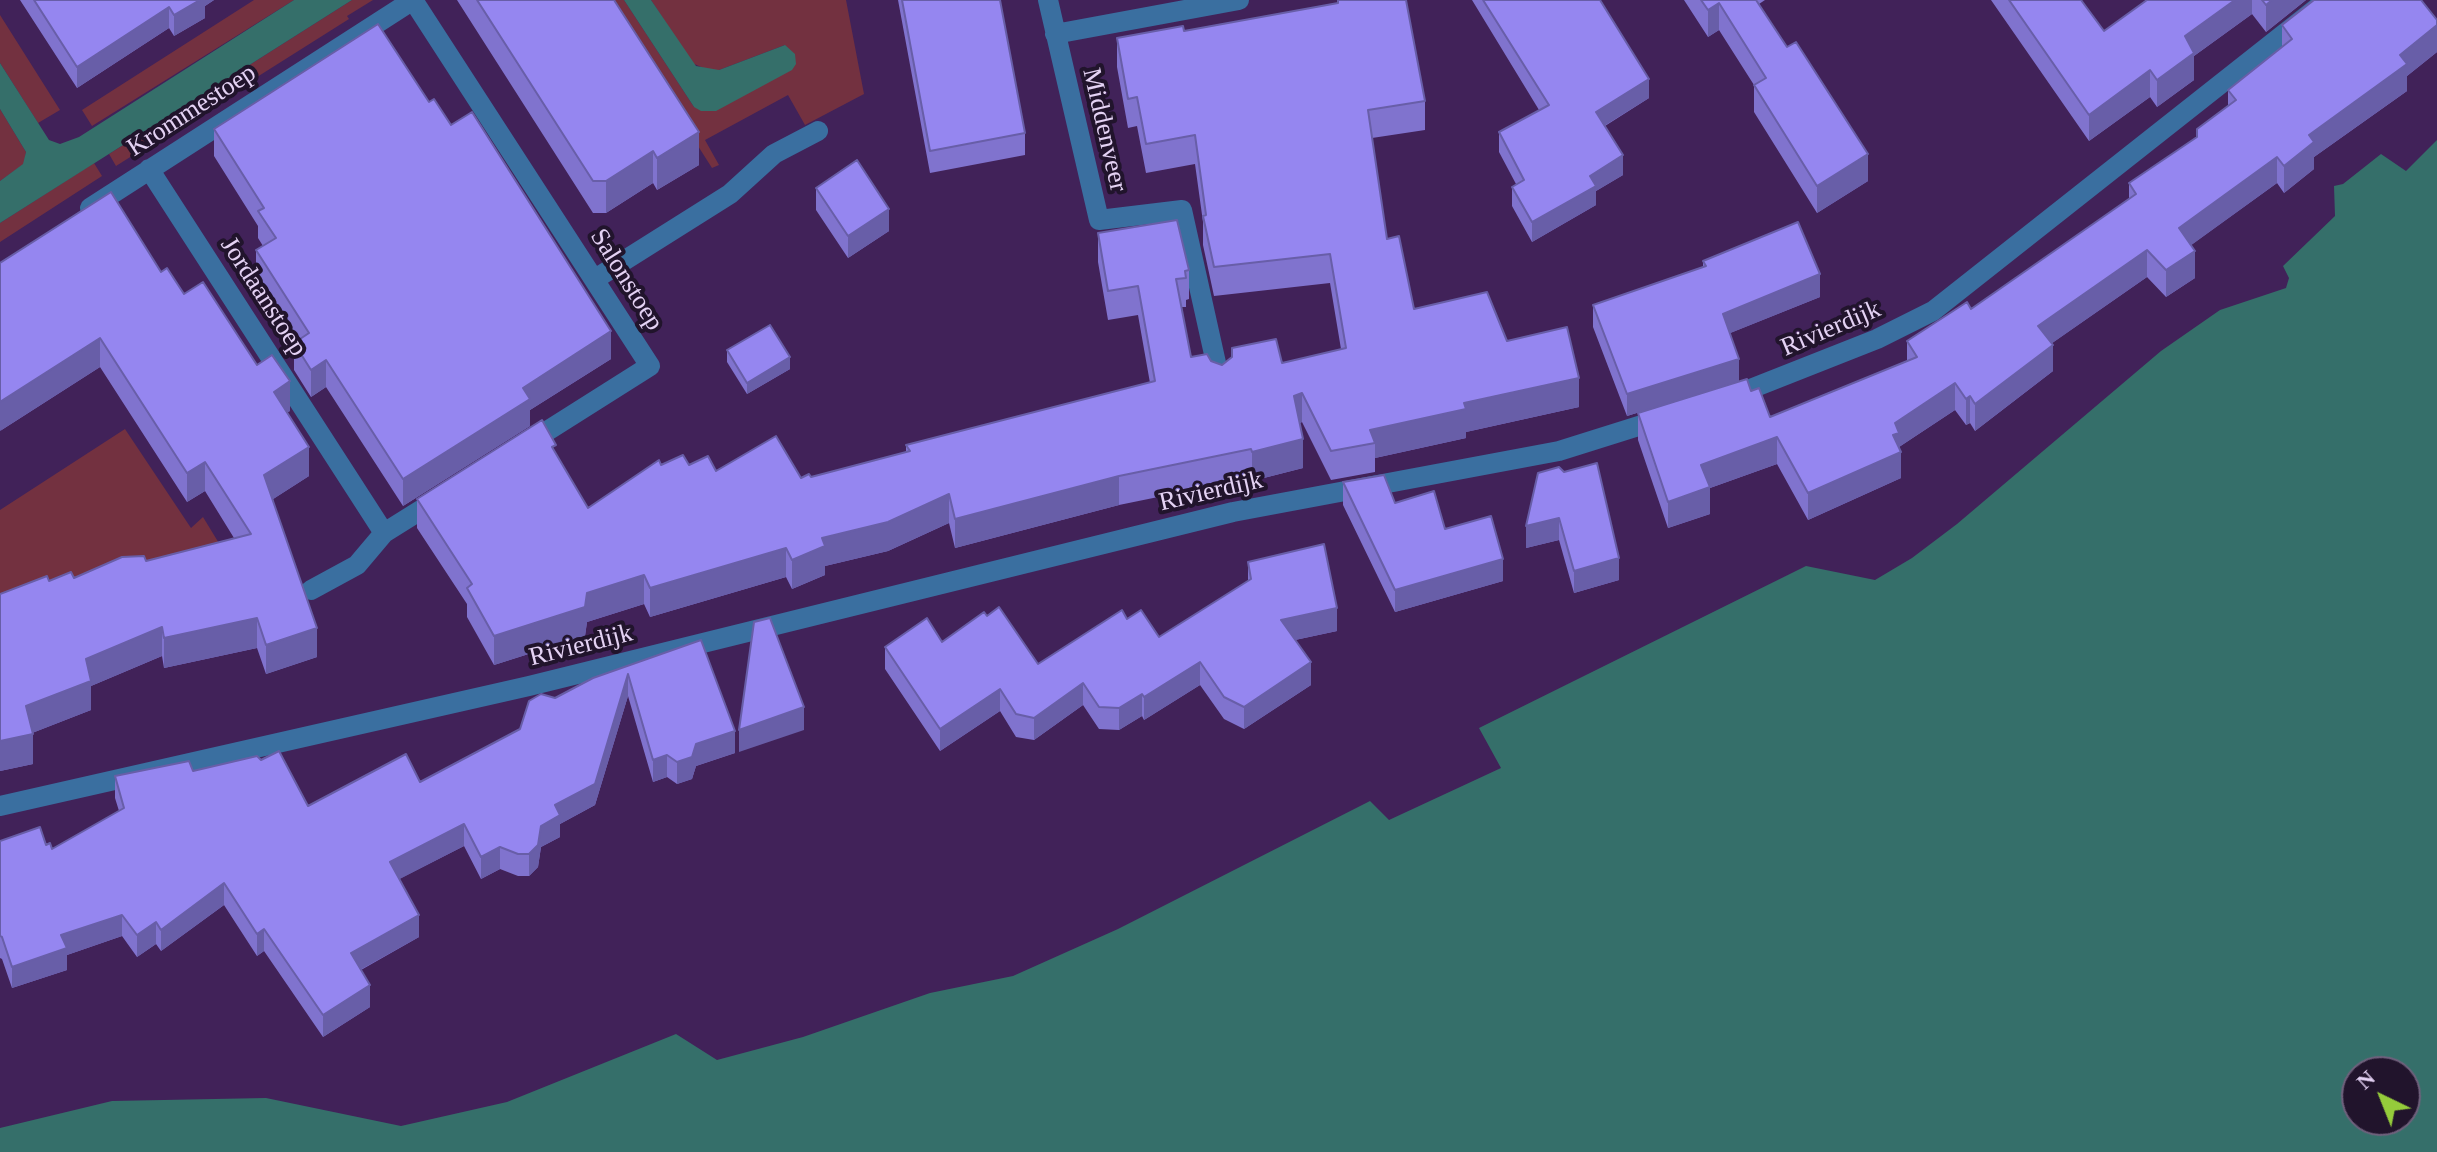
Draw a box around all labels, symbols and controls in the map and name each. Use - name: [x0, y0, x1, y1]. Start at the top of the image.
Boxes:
- street label: Krommestoep: [122, 58, 262, 164]
- street label: Middenveer: [1075, 65, 1133, 195]
- street label: Salonstoep: [583, 223, 669, 337]
- street label: Jordaanstoep: [213, 232, 313, 362]
- street label: Rivierdijk: [1776, 294, 1886, 364]
- street label: Rivierdijk: [1156, 465, 1266, 519]
- street label: Rivierdijk: [526, 618, 636, 674]
- north arrow: [2341, 1056, 2421, 1136]
- text: N: [2351, 1065, 2380, 1094]

